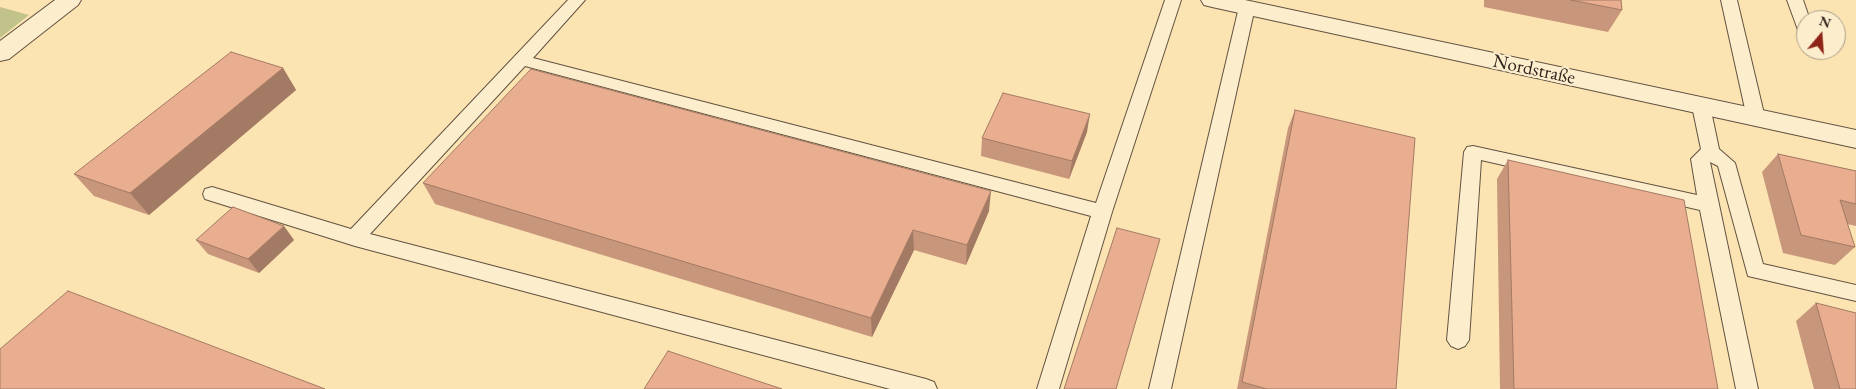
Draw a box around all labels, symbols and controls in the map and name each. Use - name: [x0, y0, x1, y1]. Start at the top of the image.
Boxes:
- north arrow: [1796, 10, 1846, 60]
- text: N: [1817, 11, 1833, 32]
- street label: Nordstraße: [1491, 50, 1577, 90]

